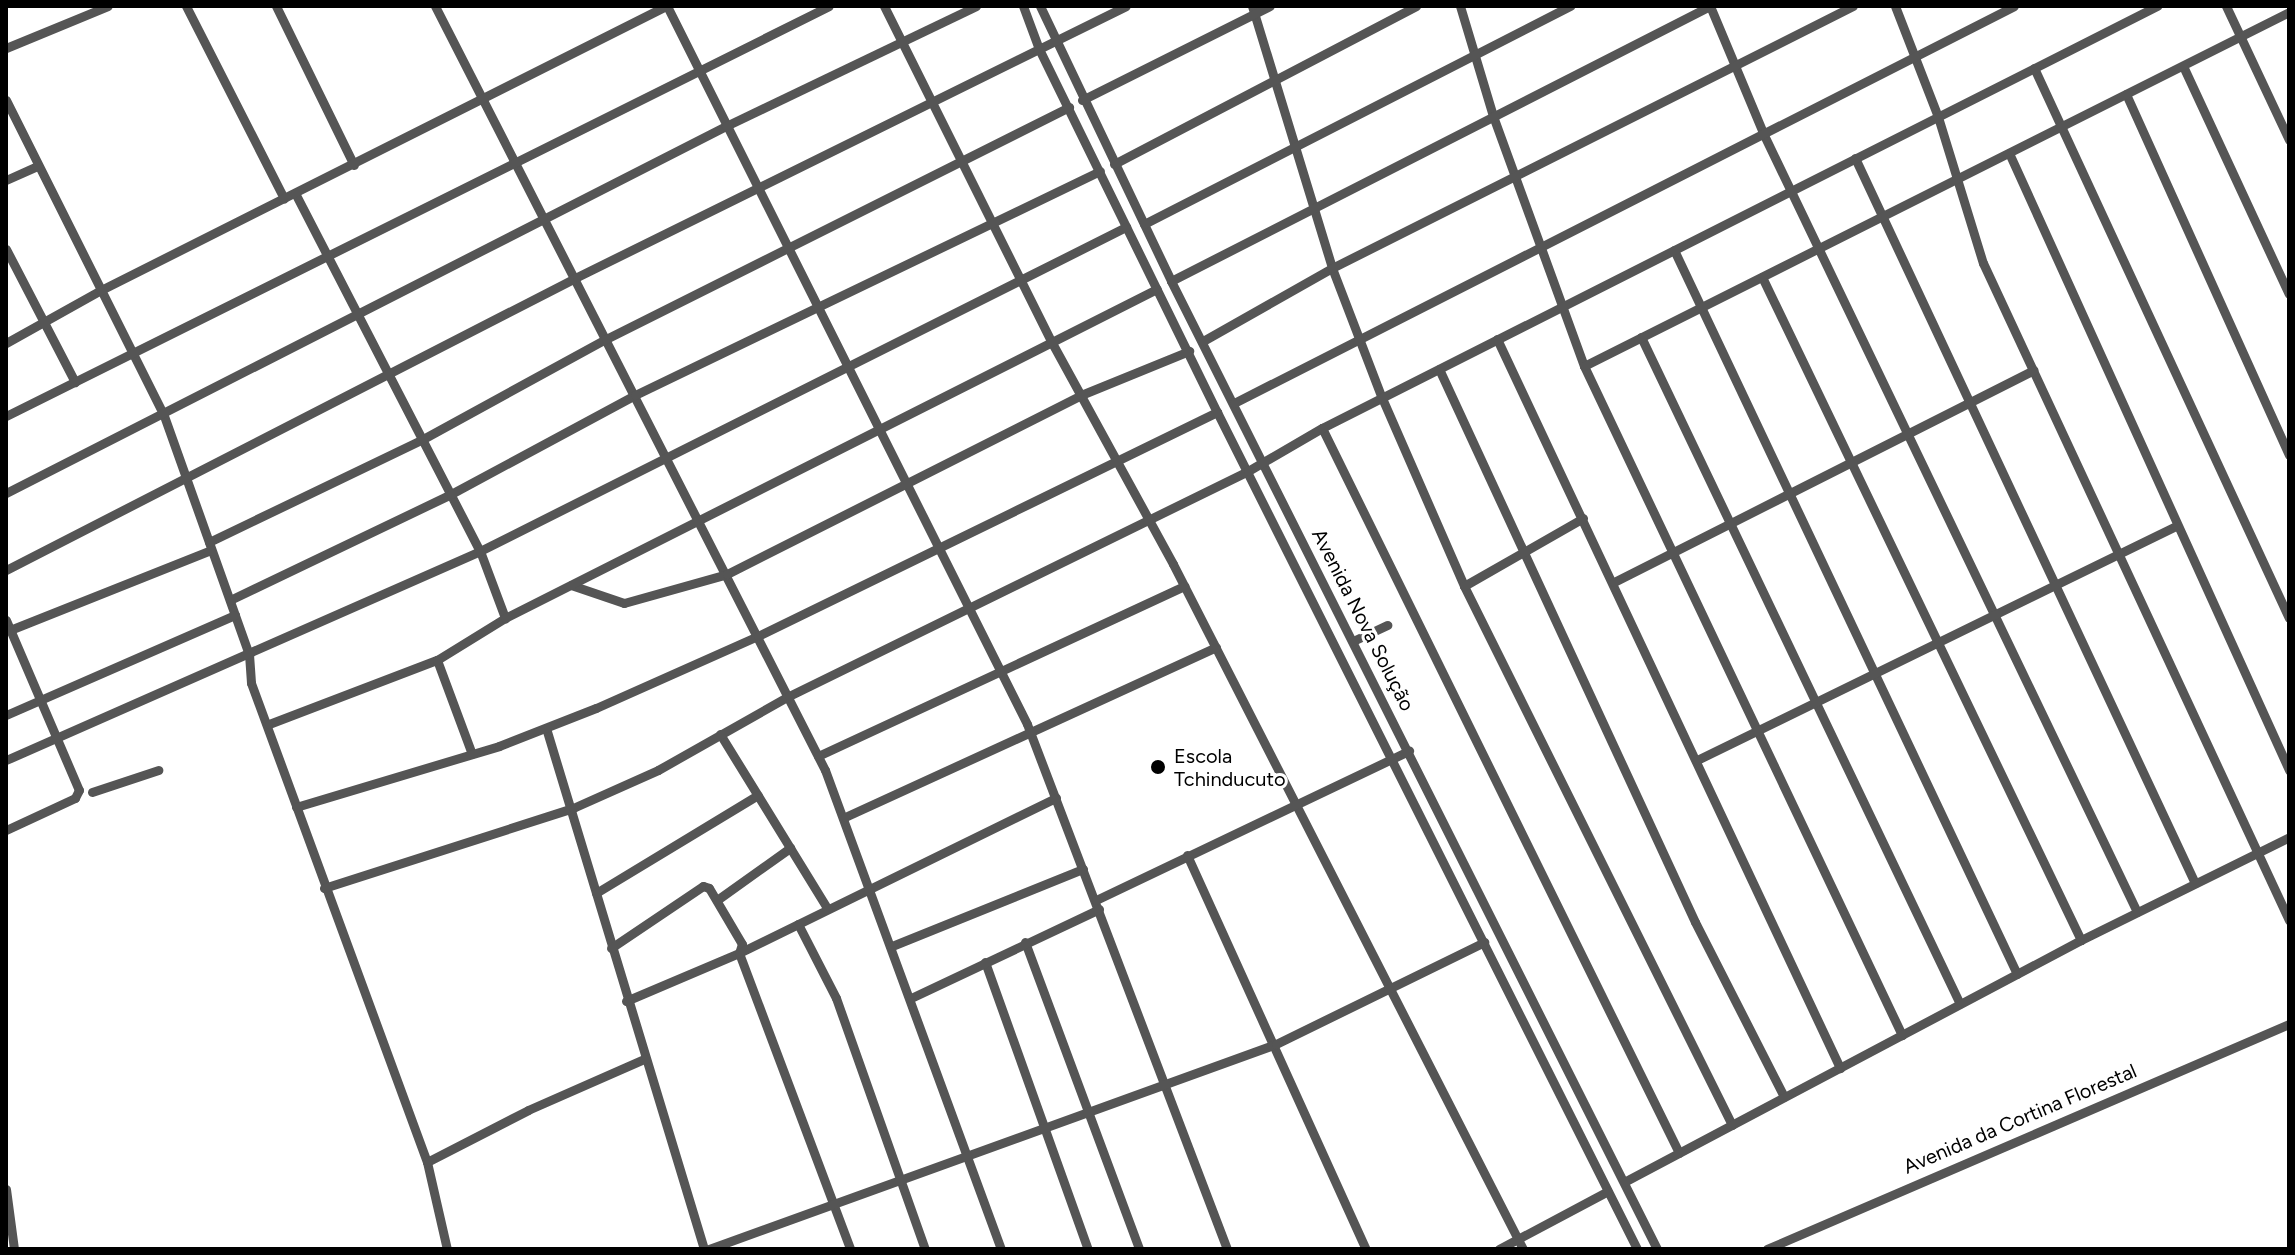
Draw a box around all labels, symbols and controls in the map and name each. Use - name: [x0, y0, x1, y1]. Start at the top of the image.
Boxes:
- street label: Avenida Nova Solução: [1307, 525, 1419, 715]
- place label: Escola Tchinducuto: [1174, 744, 1286, 791]
- marker: Escola Tchinducuto: [1149, 758, 1167, 776]
- street label: Avenida da Cortina Florestal: [1900, 1059, 2140, 1179]

